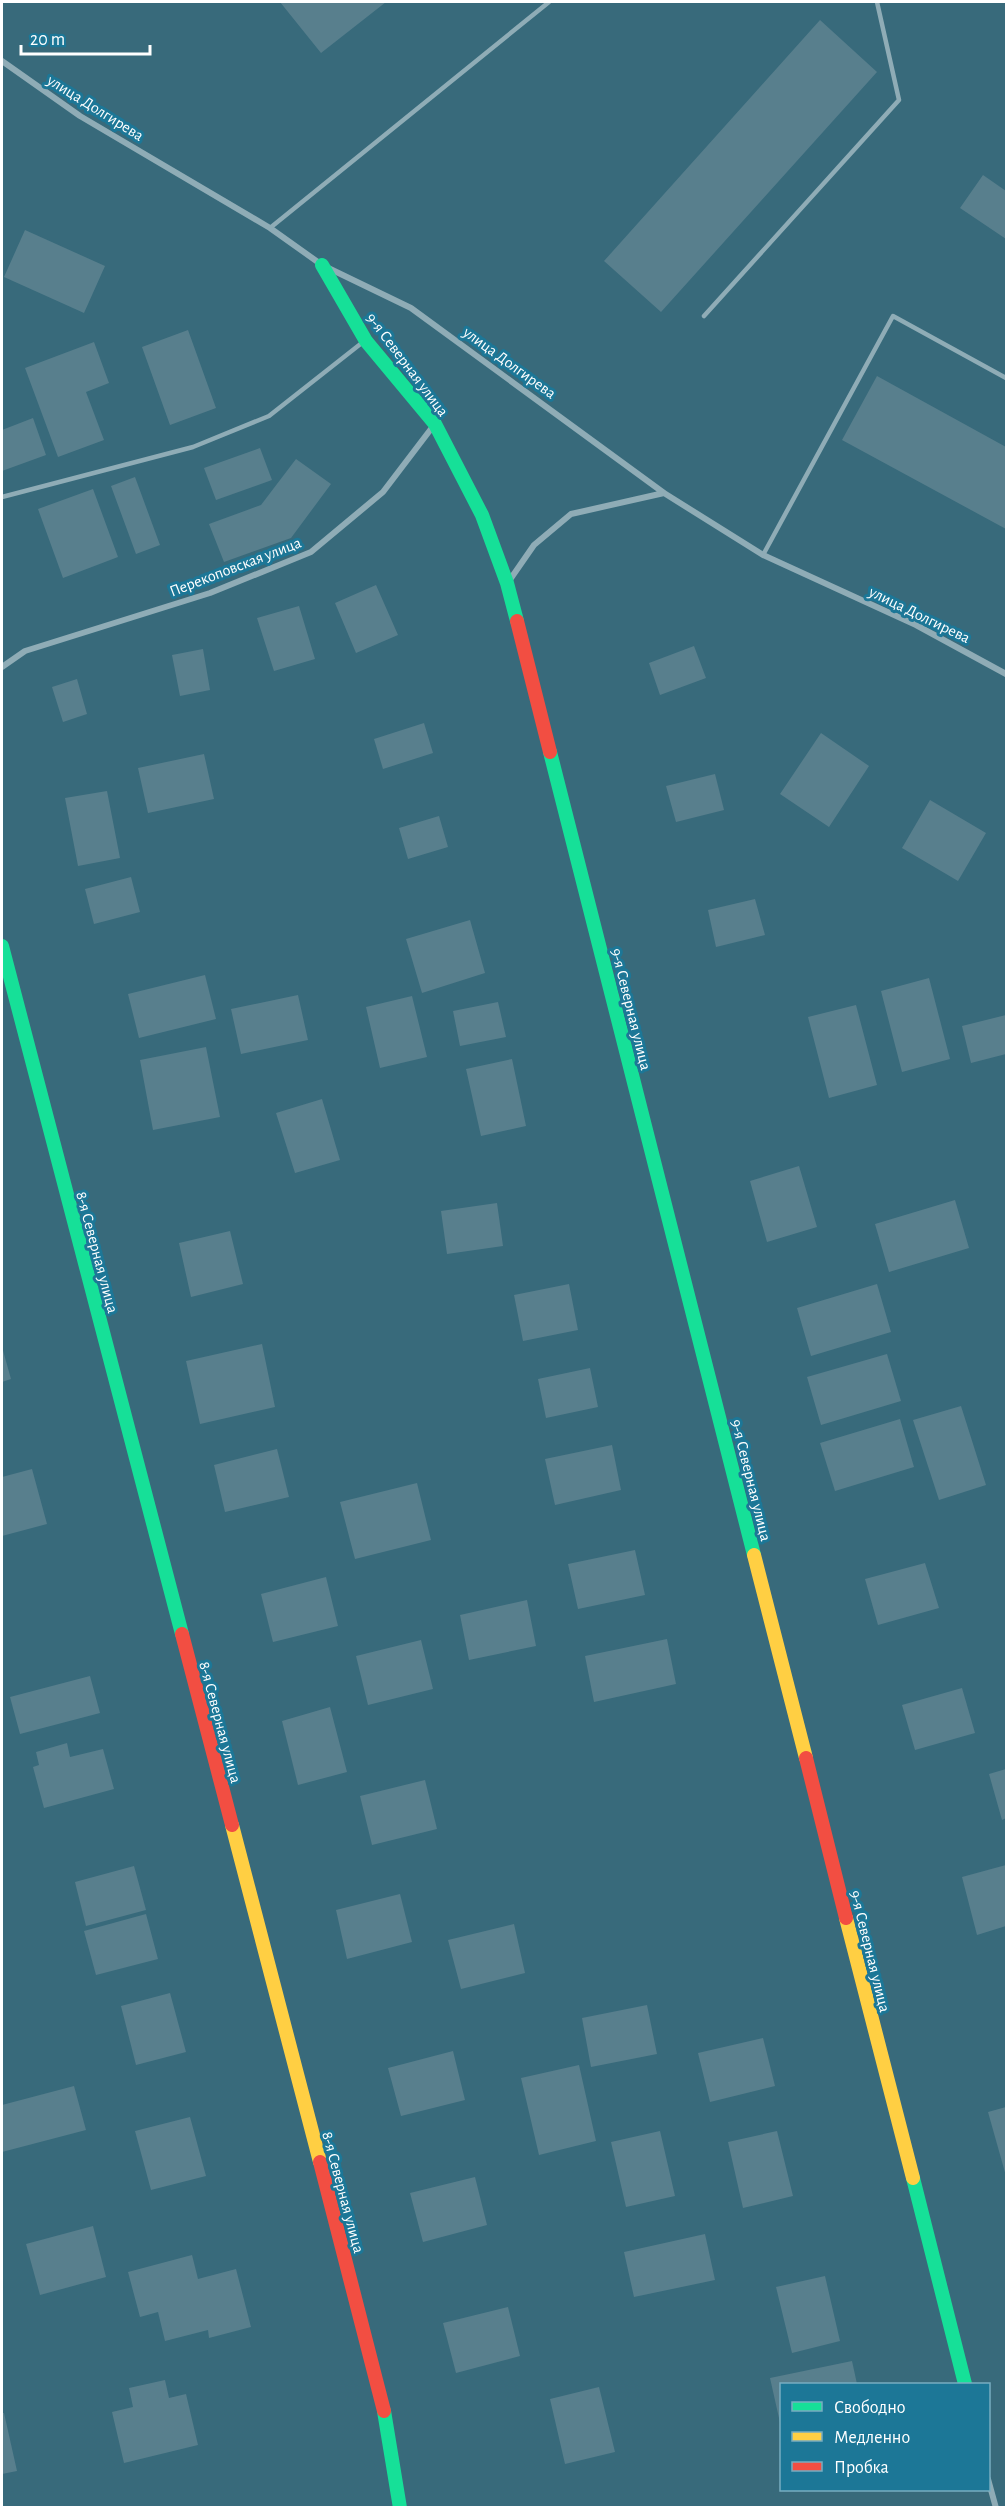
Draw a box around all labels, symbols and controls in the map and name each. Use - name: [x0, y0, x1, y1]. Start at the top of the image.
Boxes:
- scale bar: [21, 18, 150, 56]
- text: 20 m: [30, 31, 65, 49]
- street label: улица Долгирева: [43, 71, 146, 145]
- street label: 9-я Северная улица: [362, 310, 451, 420]
- street label: улица Долгирева: [459, 323, 559, 402]
- street label: Перекоповская улица: [167, 534, 304, 600]
- street label: улица Долгирева: [865, 583, 973, 647]
- street label: 9-я Северная улица: [607, 947, 654, 1072]
- street label: 8-я Северная улица: [72, 1190, 121, 1315]
- street label: 9-я Северная улица: [727, 1418, 774, 1543]
- street label: 8-я Северная улица: [195, 1660, 244, 1785]
- street label: 9-я Северная улица: [846, 1889, 893, 2014]
- street label: 8-я Северная улица: [318, 2130, 367, 2255]
- legend: [780, 2383, 990, 2491]
- text: Свободно: [834, 2398, 906, 2417]
- text: Медленно: [834, 2429, 910, 2447]
- text: Пробка: [834, 2458, 889, 2477]

